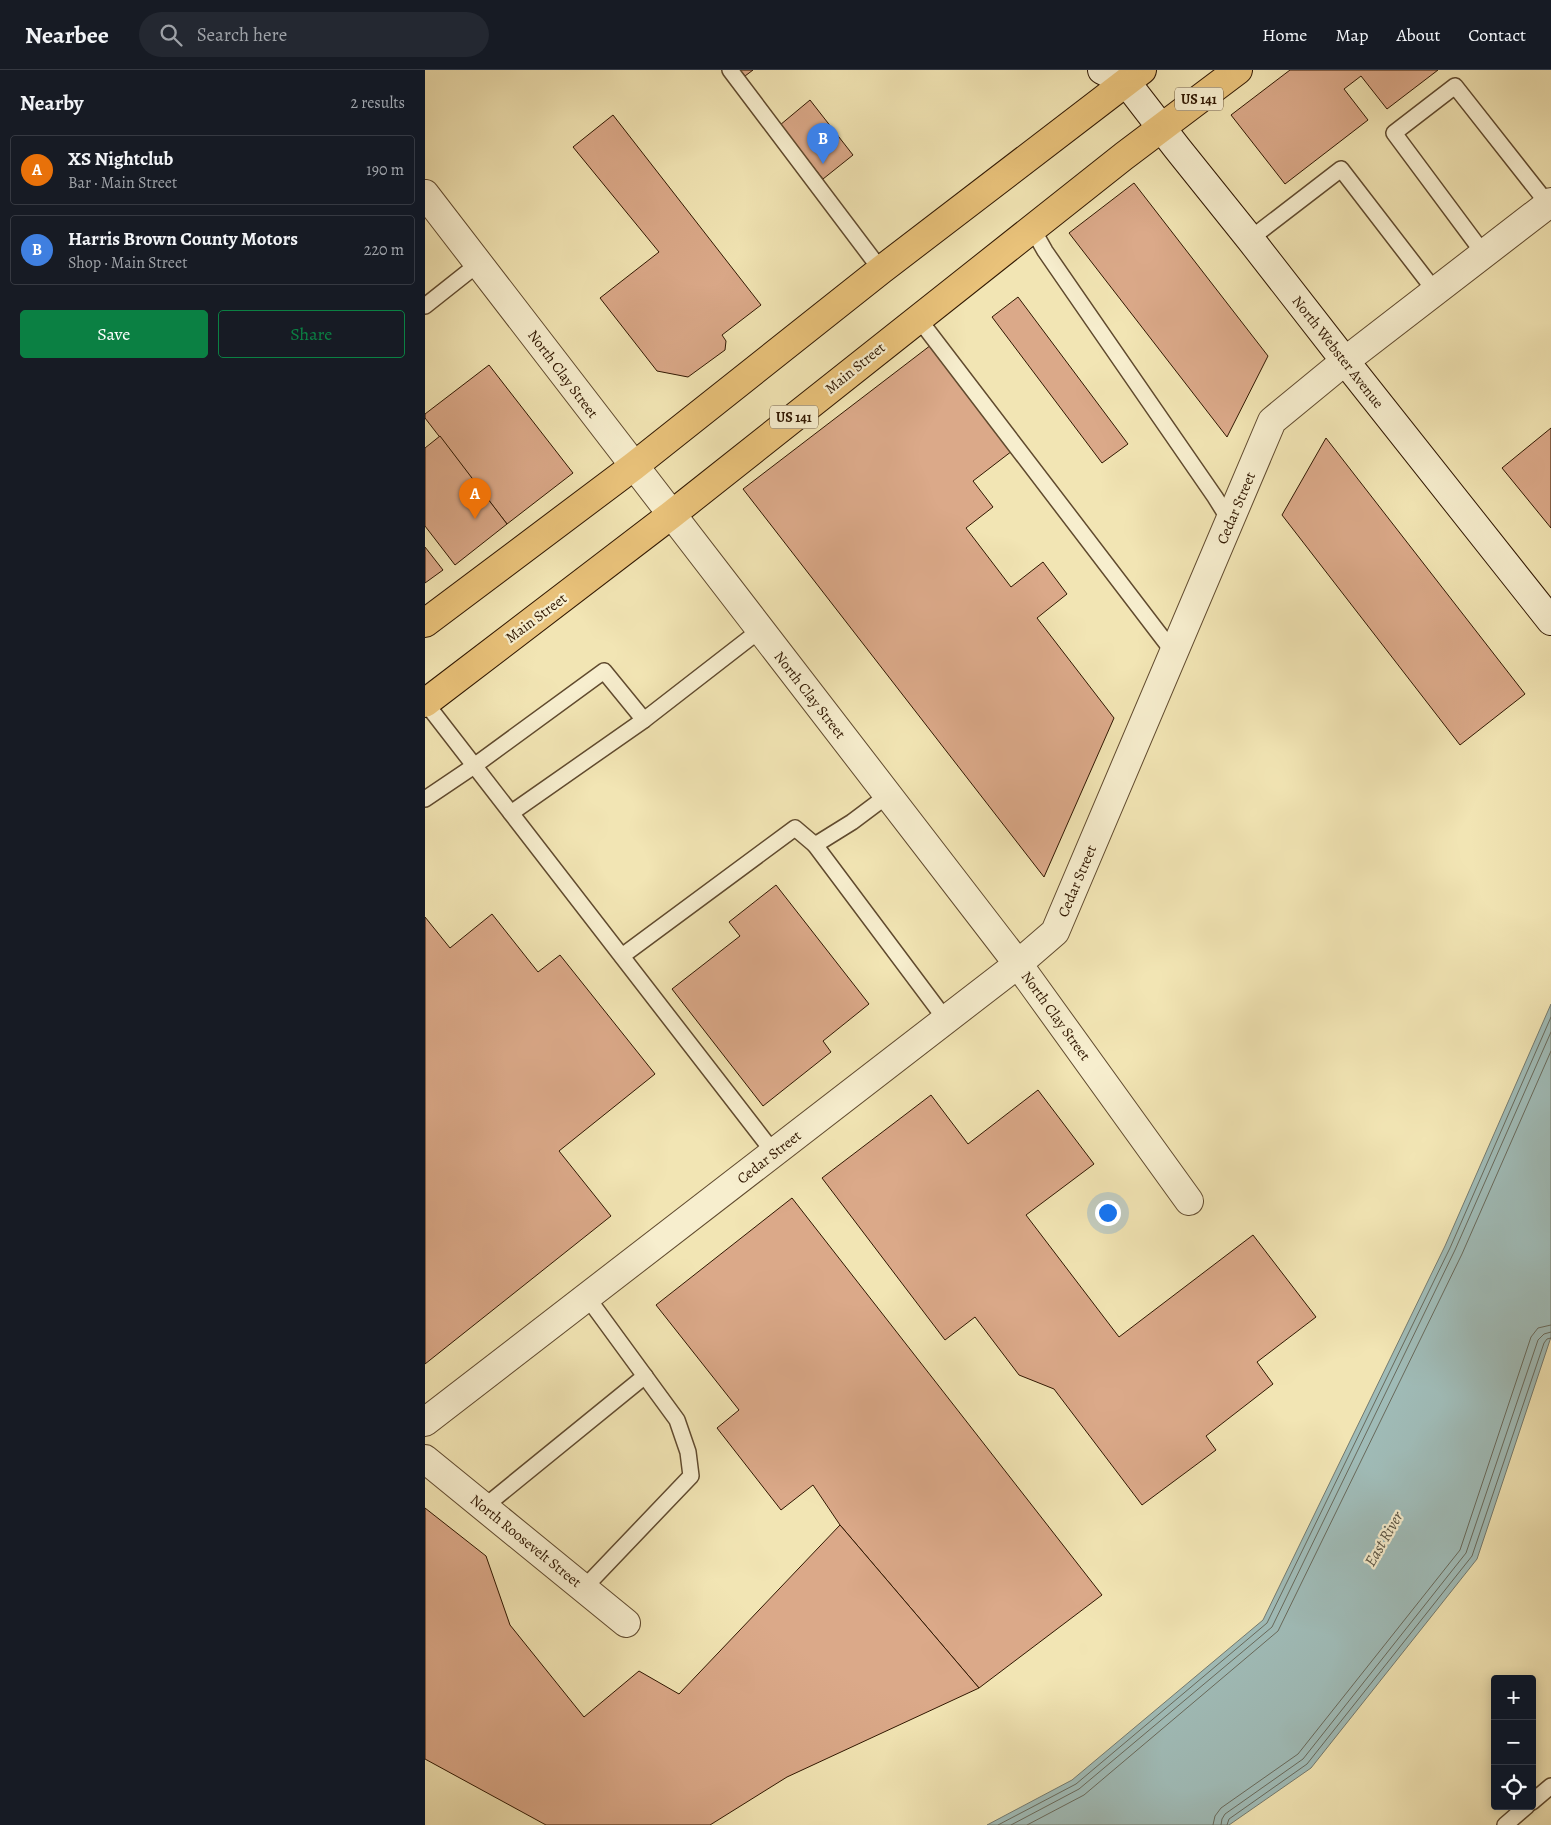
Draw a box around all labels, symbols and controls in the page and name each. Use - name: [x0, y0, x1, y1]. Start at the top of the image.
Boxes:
- search box: [139, 12, 489, 57]
- text: Nearbee: [25, 19, 109, 51]
- icon: search: [157, 21, 185, 49]
- text: Search here: [197, 22, 287, 48]
- text: Home: [1262, 23, 1307, 47]
- text: Map: [1335, 23, 1368, 47]
- text: About: [1396, 23, 1440, 47]
- text: Contact: [1468, 23, 1526, 47]
- road number: US 141: [1175, 88, 1223, 110]
- text: Nearby: [20, 89, 83, 117]
- text: 2 results: [350, 92, 405, 114]
- pin: B: [807, 123, 839, 164]
- text: XS Nightclub: [68, 146, 173, 172]
- text: A: [32, 159, 42, 181]
- text: 190 m: [366, 159, 404, 181]
- text: Bar · Main Street: [68, 172, 177, 194]
- text: Harris Brown County Motors: [68, 226, 298, 252]
- text: B: [32, 239, 42, 261]
- text: 220 m: [364, 239, 404, 261]
- text: Shop · Main Street: [68, 252, 187, 274]
- street label: North Webster Avenue: [1288, 292, 1389, 413]
- button: Save: [20, 310, 208, 358]
- button: Share: [218, 310, 405, 358]
- street label: North Clay Street: [523, 326, 603, 422]
- street label: Main Street: [821, 338, 889, 398]
- road number: US 141: [770, 406, 818, 428]
- street label: Cedar Street: [1212, 469, 1260, 547]
- pin: A: [459, 478, 491, 519]
- street label: Main Street: [501, 588, 571, 648]
- street label: North Clay Street: [770, 647, 851, 743]
- street label: Cedar Street: [1053, 842, 1101, 920]
- street label: North Clay Street: [1017, 967, 1095, 1065]
- street label: Cedar Street: [733, 1126, 805, 1188]
- your location: [1095, 1200, 1121, 1226]
- street label: North Roosevelt Street: [466, 1490, 586, 1592]
- water label: East River: [1359, 1507, 1409, 1570]
- map controls: [1491, 1675, 1536, 1810]
- button: +: [1491, 1675, 1536, 1720]
- button: −: [1491, 1720, 1536, 1765]
- button: locate: [1491, 1765, 1536, 1810]

